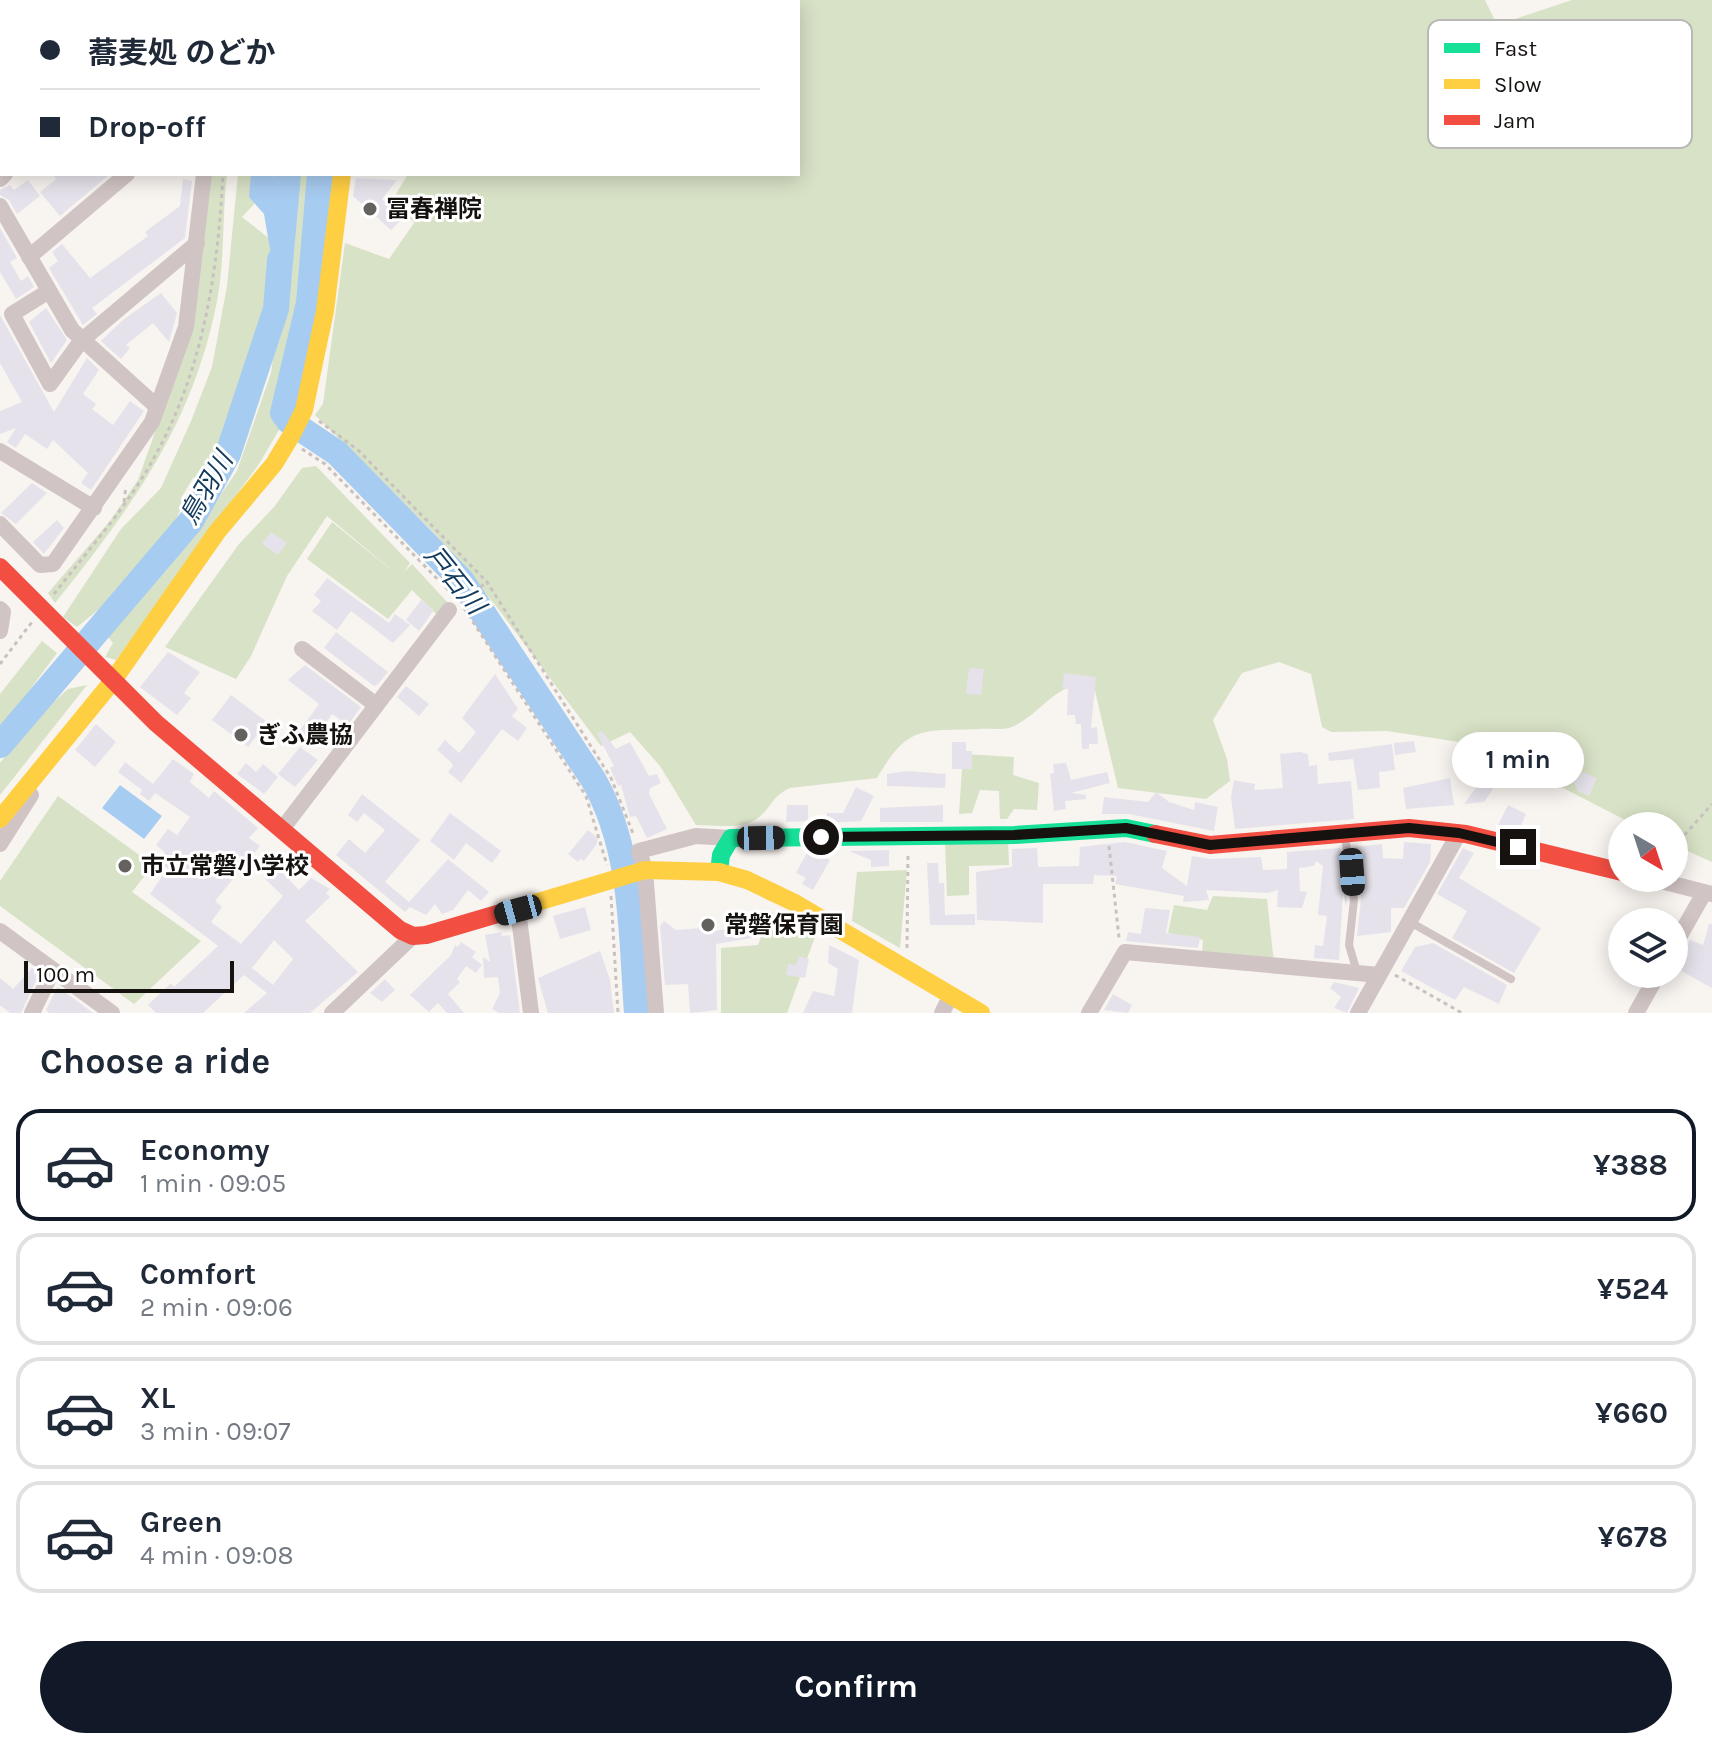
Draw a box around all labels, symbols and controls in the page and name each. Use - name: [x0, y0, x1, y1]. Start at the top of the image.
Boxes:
- legend: [1428, 20, 1692, 148]
- text: 蕎麦処 のどか: [88, 35, 276, 71]
- text: Fast: [1494, 36, 1537, 62]
- text: Slow: [1494, 72, 1541, 98]
- text: Jam: [1494, 108, 1536, 134]
- text: Drop-off: [88, 109, 206, 145]
- place label: 冨春禅院: [386, 195, 482, 223]
- marker: 冨春禅院: [361, 200, 379, 218]
- water label: 鳥羽川: [174, 444, 241, 530]
- water label: 戸石川: [418, 540, 493, 623]
- place label: ぎふ農協: [257, 721, 353, 749]
- marker: ぎふ農協: [232, 726, 250, 744]
- callout: 1 min: [1452, 731, 1584, 787]
- text: 1 min: [1485, 744, 1551, 775]
- north arrow: [1608, 812, 1688, 892]
- map controls: [1608, 812, 1688, 988]
- route start: [803, 819, 839, 855]
- car: [737, 826, 785, 850]
- route end: [1500, 829, 1536, 865]
- car: [1338, 847, 1366, 897]
- place label: 市立常磐小学校: [141, 852, 309, 880]
- marker: 市立常磐小学校: [116, 857, 134, 875]
- car: [492, 892, 544, 928]
- button: layers: [1608, 908, 1688, 988]
- place label: 常磐保育園: [724, 911, 844, 939]
- marker: 常磐保育園: [699, 916, 717, 934]
- scale bar: [24, 957, 234, 993]
- text: 100 m: [36, 962, 95, 988]
- text: Choose a ride: [40, 1040, 270, 1082]
- icon: car: [44, 1129, 116, 1201]
- text: Economy: [140, 1132, 270, 1168]
- text: ¥388: [1593, 1147, 1668, 1183]
- text: 1 min · 09:05: [140, 1168, 286, 1199]
- icon: car: [44, 1253, 116, 1325]
- text: Comfort: [140, 1256, 256, 1292]
- text: ¥524: [1597, 1271, 1668, 1307]
- text: 2 min · 09:06: [140, 1292, 293, 1323]
- icon: car: [44, 1377, 116, 1449]
- text: XL: [140, 1380, 175, 1416]
- text: ¥660: [1595, 1395, 1668, 1431]
- text: 3 min · 09:07: [140, 1416, 290, 1447]
- icon: car: [44, 1501, 116, 1573]
- text: Green: [140, 1504, 223, 1540]
- text: ¥678: [1598, 1519, 1668, 1555]
- text: 4 min · 09:08: [140, 1540, 293, 1571]
- button: Confirm: [40, 1641, 1672, 1733]

